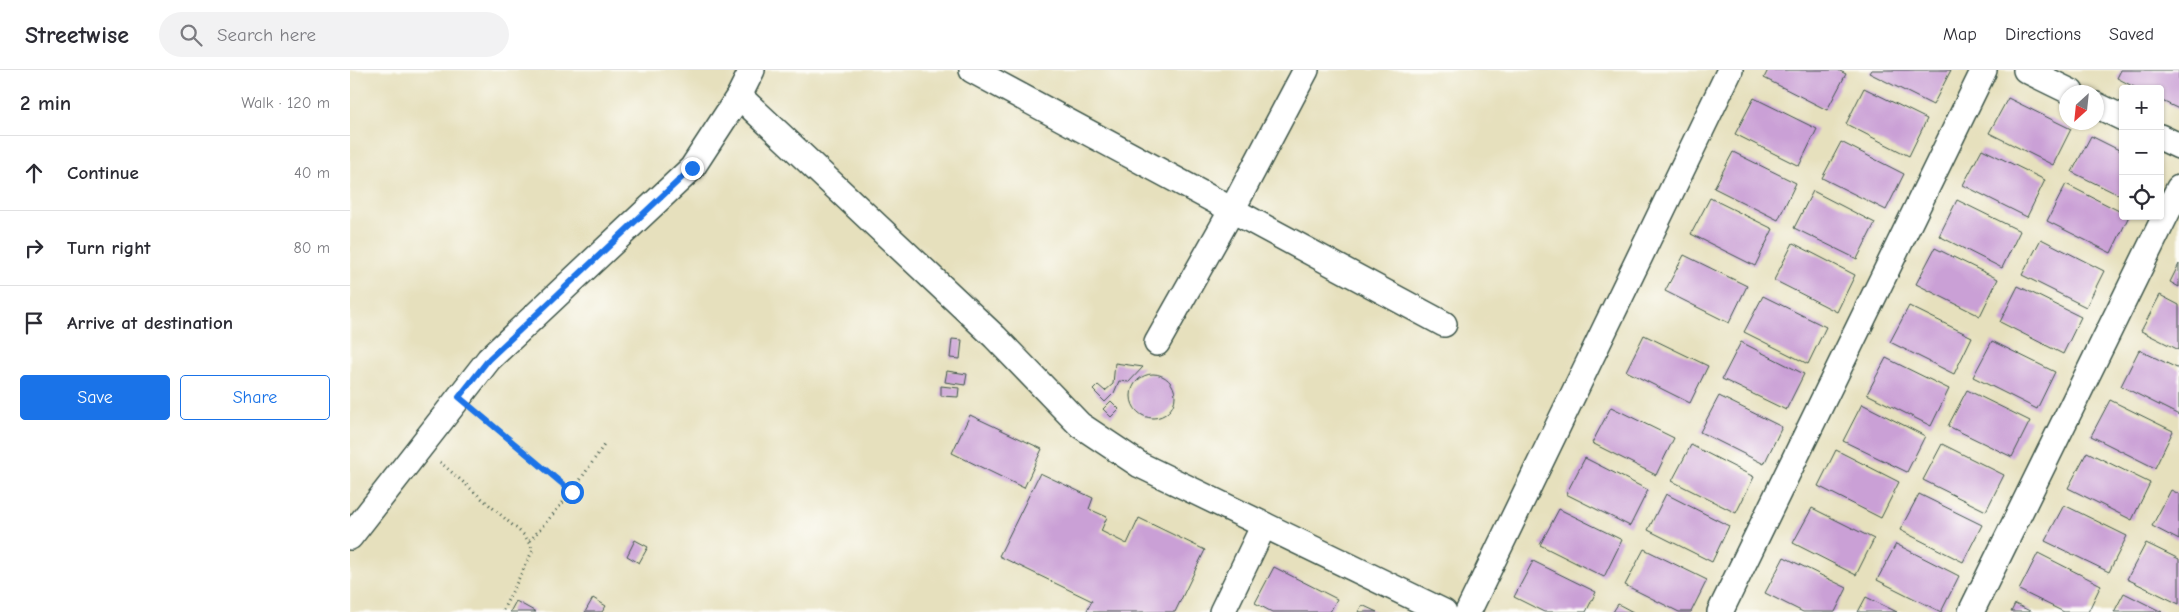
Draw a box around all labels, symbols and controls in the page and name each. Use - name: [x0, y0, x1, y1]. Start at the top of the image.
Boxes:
- search box: [159, 12, 509, 57]
- text: Streetwise: [25, 21, 129, 49]
- icon: search: [177, 21, 205, 49]
- text: Search here: [217, 24, 316, 46]
- text: Map: [1943, 24, 1977, 45]
- text: Directions: [2005, 24, 2081, 45]
- text: Saved: [2109, 24, 2154, 45]
- north arrow: [2059, 85, 2104, 130]
- map controls: [2119, 85, 2164, 220]
- button: +: [2119, 85, 2164, 130]
- text: 2 min: [20, 91, 71, 115]
- text: Walk · 120 m: [241, 94, 330, 112]
- button: −: [2119, 130, 2164, 175]
- route end: [681, 157, 704, 180]
- icon: ahead: [20, 159, 48, 187]
- text: Continue: [67, 162, 139, 184]
- text: 40 m: [294, 164, 330, 182]
- button: locate: [2119, 175, 2164, 220]
- icon: right: [20, 234, 48, 262]
- text: Turn right: [67, 237, 151, 259]
- text: 80 m: [293, 239, 330, 257]
- icon: arrive: [20, 309, 48, 337]
- text: Arrive at destination: [67, 312, 233, 334]
- button: Save: [20, 375, 170, 420]
- button: Share: [180, 375, 330, 420]
- route start: [561, 481, 584, 504]

